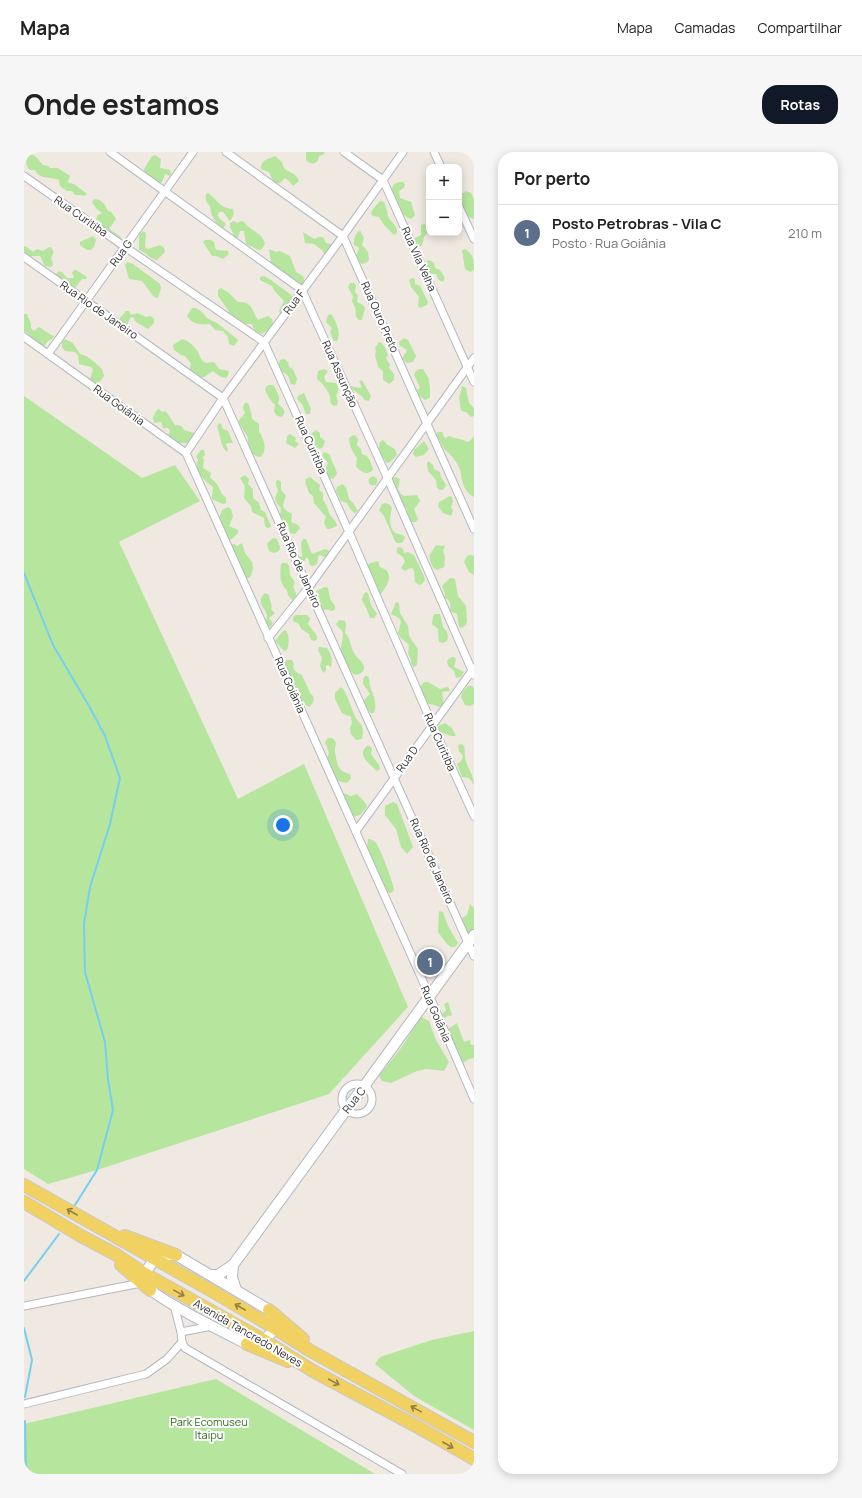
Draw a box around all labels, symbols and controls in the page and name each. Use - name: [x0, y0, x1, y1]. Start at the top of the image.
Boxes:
- text: Mapa: [20, 15, 70, 41]
- text: Mapa: [617, 18, 653, 37]
- text: Camadas: [675, 18, 735, 37]
- text: Compartilhar: [757, 18, 842, 37]
- text: Onde estamos: [24, 85, 219, 123]
- button: Rotas: [762, 85, 838, 124]
- map controls: [426, 164, 462, 236]
- button: +: [426, 164, 462, 200]
- text: Por perto: [514, 167, 590, 190]
- street label: Rua Curitiba: [51, 192, 111, 240]
- button: −: [426, 200, 462, 236]
- text: Posto Petrobras - Vila C: [552, 213, 722, 234]
- street label: Rua Vila Velha: [399, 224, 440, 293]
- text: 1: [524, 224, 530, 242]
- text: 210 m: [788, 224, 822, 242]
- text: Posto · Rua Goiânia: [552, 234, 666, 252]
- street label: Rua G: [106, 236, 135, 269]
- street label: Rua Rio de Janeiro: [57, 277, 142, 342]
- street label: Rua Ouro Preto: [358, 279, 403, 355]
- street label: Rua F: [279, 286, 308, 317]
- street label: Rua Assunção: [319, 338, 362, 410]
- street label: Rua Goiânia: [91, 381, 148, 428]
- street label: Rua Curitiba: [292, 413, 331, 476]
- street label: Rua Rio de Janeiro: [274, 520, 325, 610]
- street label: Rua Goiânia: [271, 654, 309, 715]
- street label: Rua Curitiba: [421, 710, 460, 773]
- street label: Rua D: [392, 742, 421, 775]
- your location: [273, 815, 293, 835]
- street label: Rua Rio de Janeiro: [407, 816, 458, 906]
- pin: 1: [417, 947, 443, 977]
- street label: Rua Goiânia: [418, 983, 455, 1044]
- street label: Rua C: [339, 1083, 369, 1116]
- one-way arrow: [66, 1208, 78, 1216]
- one-way arrow: [172, 1289, 184, 1297]
- street label: Avenida Tancredo Neves: [191, 1295, 306, 1370]
- one-way arrow: [234, 1303, 246, 1311]
- one-way arrow: [328, 1379, 340, 1387]
- one-way arrow: [410, 1404, 422, 1412]
- park label: Park Ecomuseu Itaipu: [170, 1414, 248, 1442]
- one-way arrow: [442, 1441, 454, 1449]

